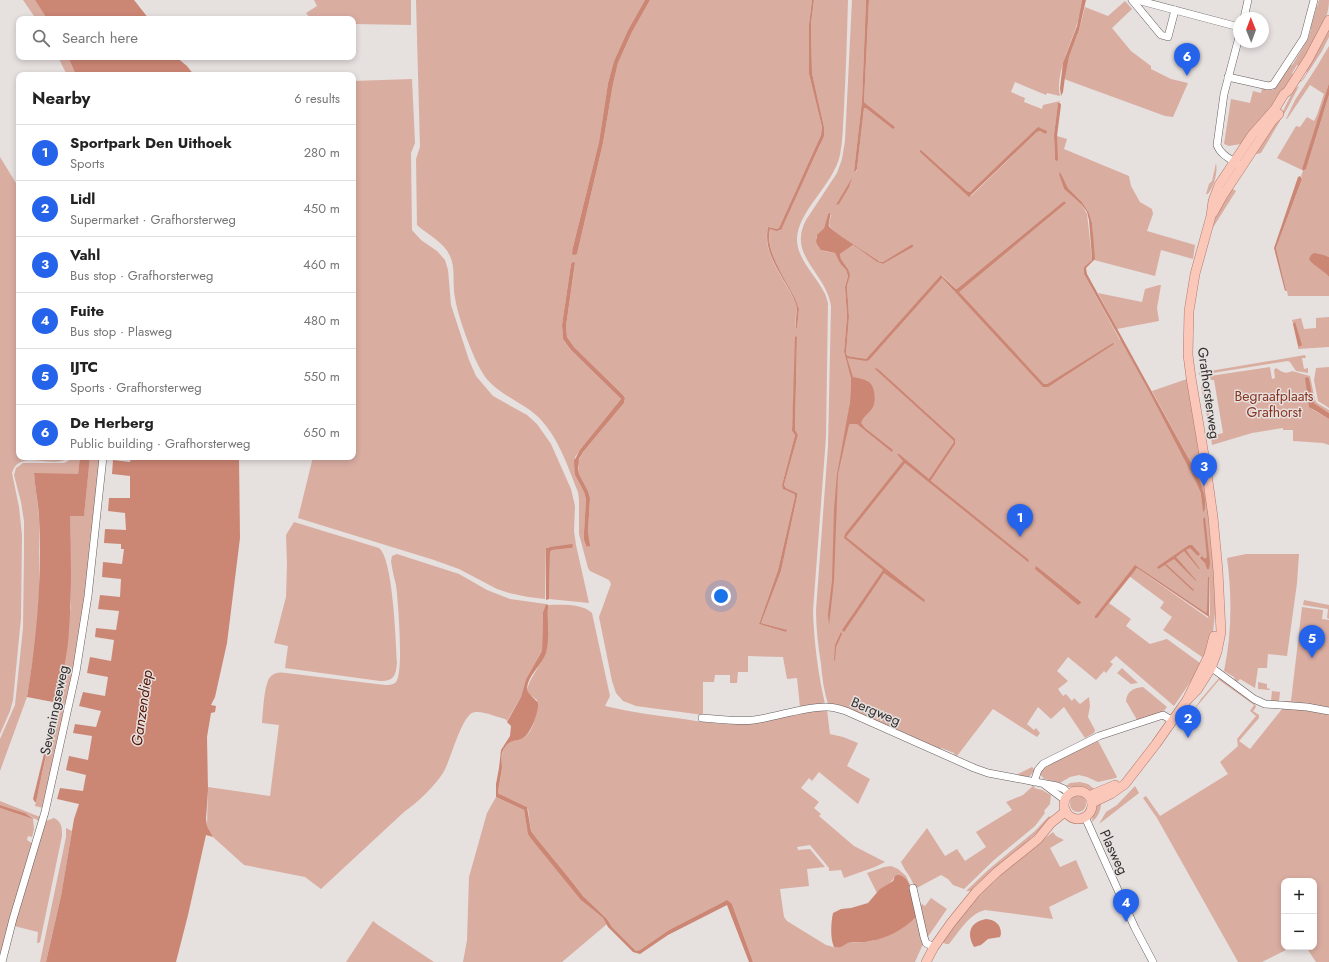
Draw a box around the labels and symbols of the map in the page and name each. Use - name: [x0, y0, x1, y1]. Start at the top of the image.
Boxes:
- north arrow: [1233, 12, 1269, 48]
- pin: 6: [1174, 43, 1200, 76]
- street label: Grafhorsterweg: [1193, 346, 1225, 440]
- park label: Begraafplaats Grafhorst: [1235, 386, 1314, 422]
- pin: 3: [1191, 453, 1217, 486]
- pin: 1: [1007, 504, 1033, 537]
- your location: [711, 586, 731, 606]
- pin: 5: [1299, 625, 1325, 658]
- street label: Seveningseweg: [35, 663, 73, 757]
- water label: Ganzendiep: [126, 668, 158, 748]
- street label: Bergweg: [848, 692, 904, 730]
- pin: 2: [1175, 705, 1201, 738]
- street label: Plasweg: [1095, 826, 1133, 878]
- pin: 4: [1113, 889, 1139, 922]

